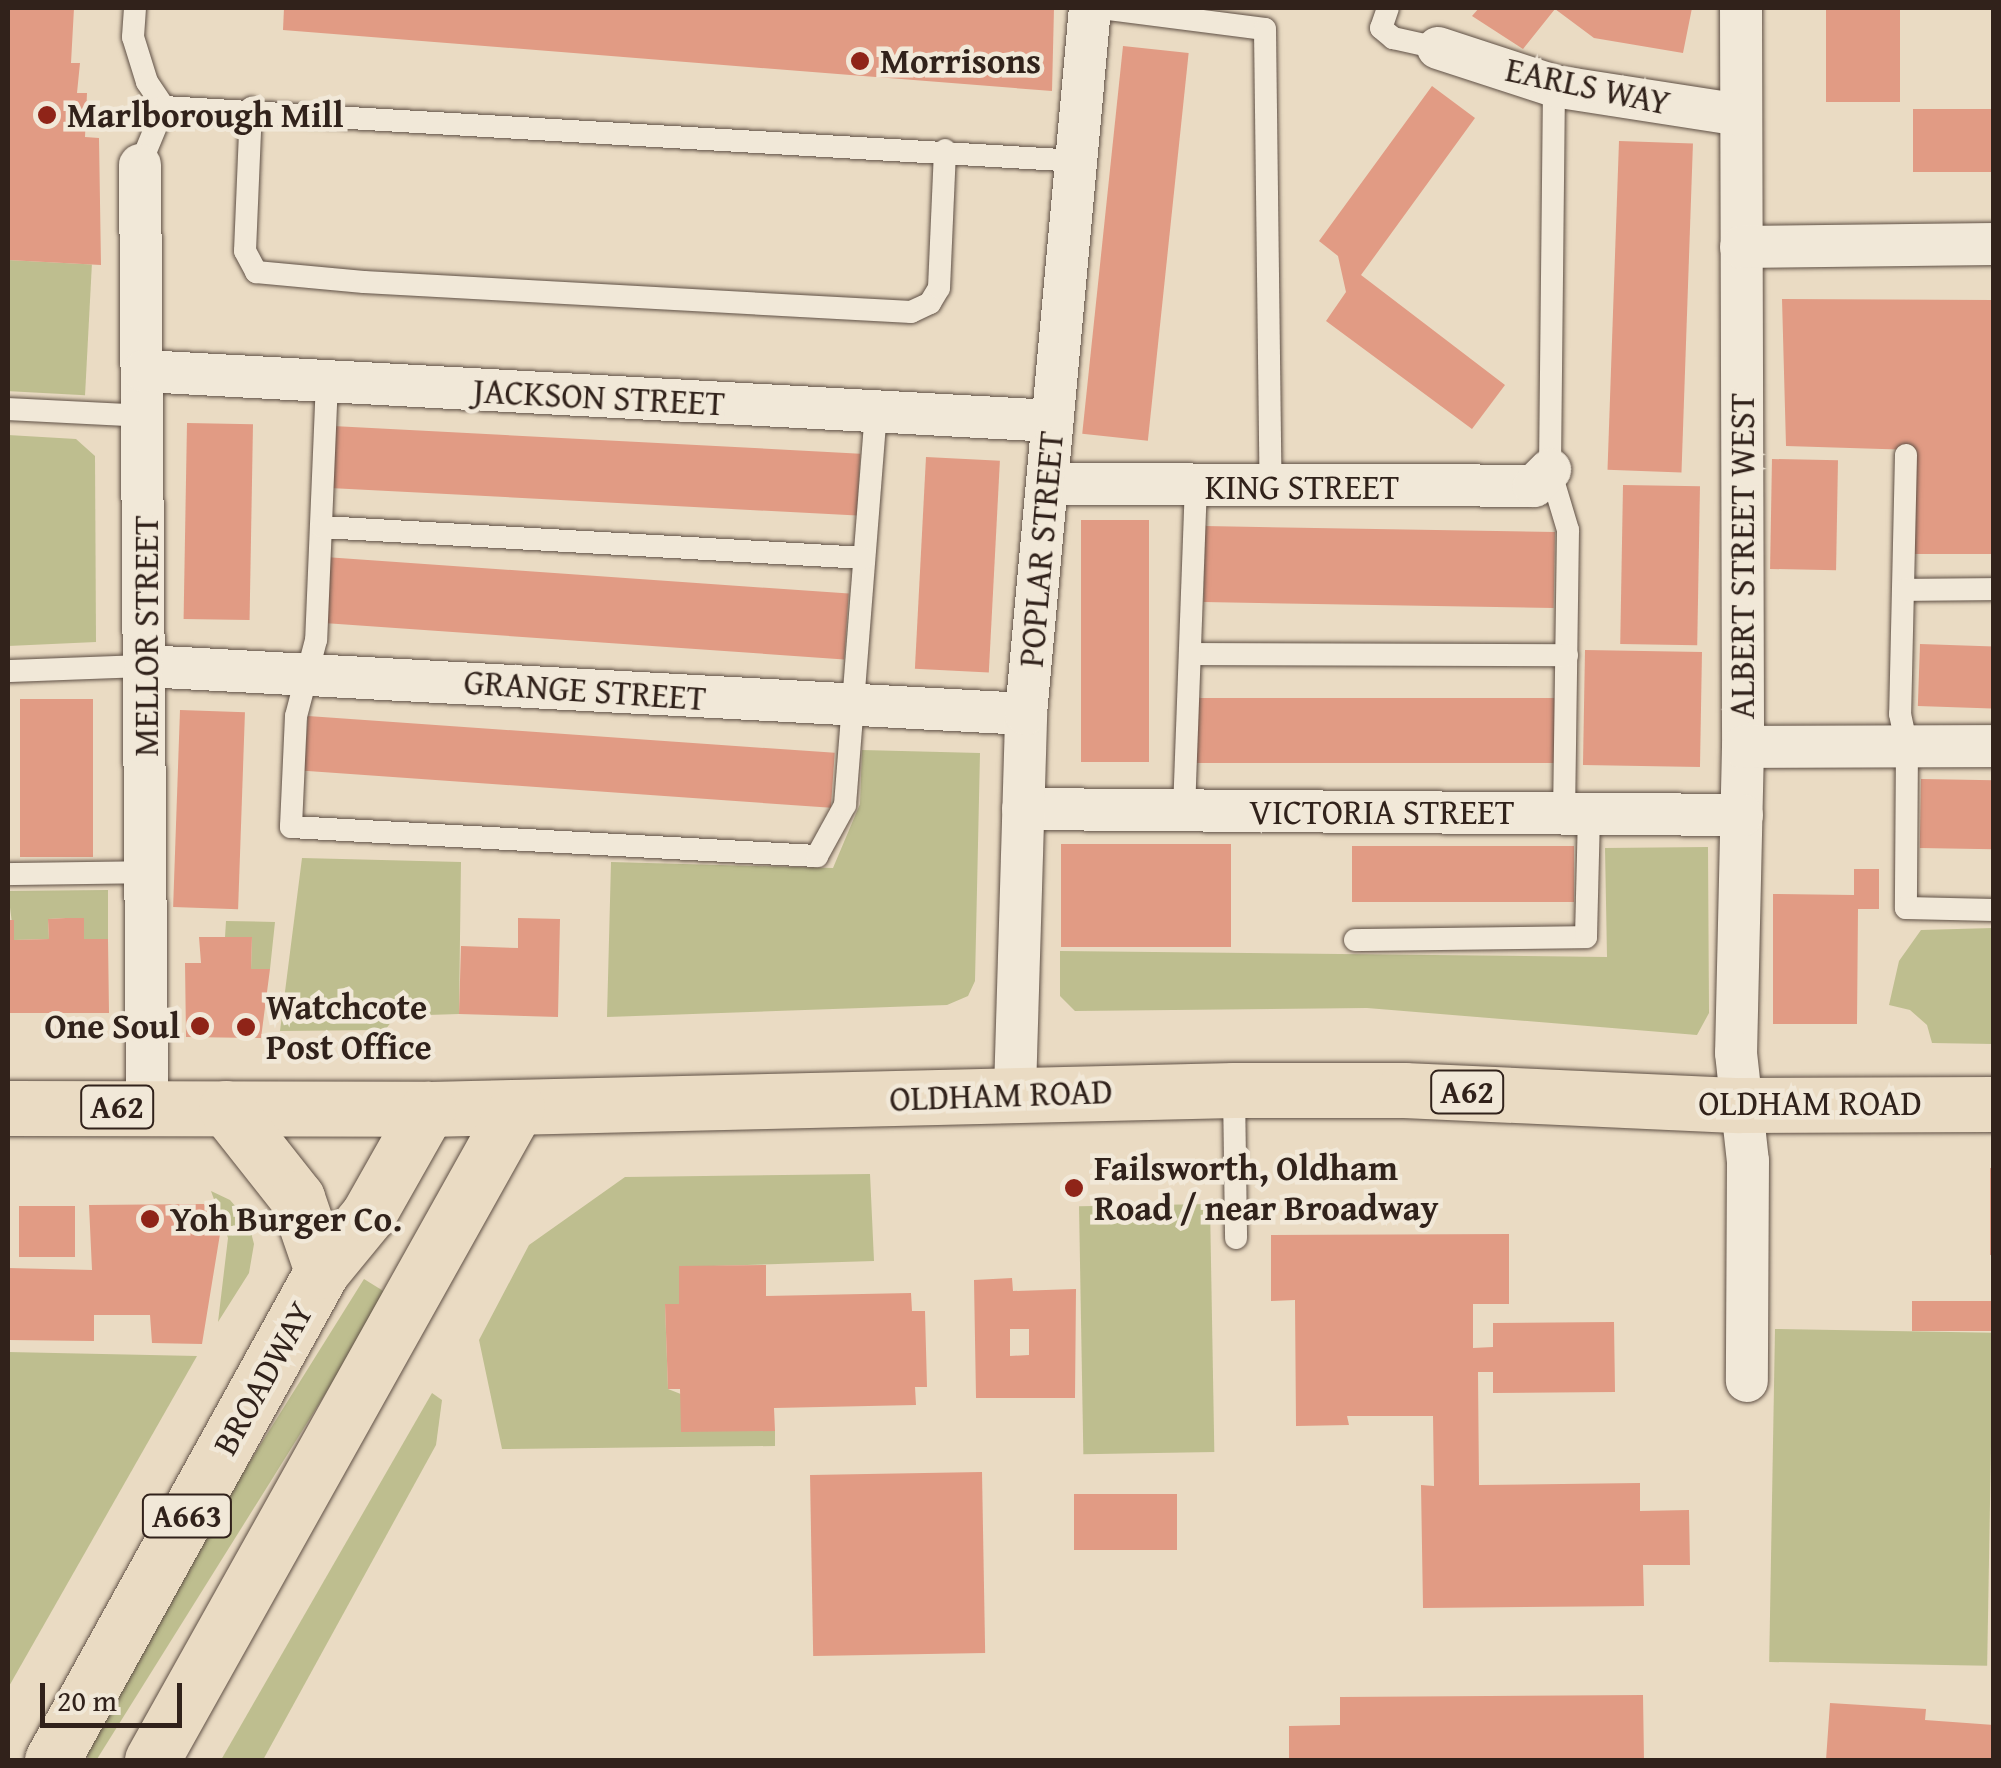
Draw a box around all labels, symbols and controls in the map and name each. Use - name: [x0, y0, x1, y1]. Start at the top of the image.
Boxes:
- place label: Morrisons: [880, 40, 1041, 82]
- street label: EARLS WAY: [1502, 48, 1674, 124]
- marker: Morrisons: [849, 50, 871, 72]
- place label: Marlborough Mill: [67, 94, 343, 136]
- marker: Marlborough Mill: [36, 104, 58, 126]
- street label: JACKSON STREET: [472, 369, 726, 425]
- street label: ALBERT STREET WEST: [1721, 393, 1763, 719]
- street label: POPLAR STREET: [1010, 429, 1072, 669]
- street label: KING STREET: [1205, 466, 1399, 508]
- street label: MELLOR STREET: [125, 515, 167, 757]
- street label: GRANGE STREET: [462, 661, 708, 719]
- street label: VICTORIA STREET: [1249, 791, 1515, 833]
- place label: Watchcote Post Office: [266, 986, 432, 1068]
- place label: One Soul: [44, 1005, 180, 1047]
- marker: One Soul: [189, 1015, 211, 1037]
- marker: Watchcote Post Office: [235, 1016, 257, 1038]
- road number: A62: [1430, 1065, 1504, 1119]
- street label: OLDHAM ROAD: [889, 1070, 1113, 1120]
- road number: A62: [80, 1080, 154, 1134]
- street label: OLDHAM ROAD: [1698, 1082, 1922, 1124]
- place label: Failsworth, Oldham Road / near Broadway: [1094, 1147, 1439, 1229]
- marker: Failsworth, Oldham Road / near Broadway: [1063, 1177, 1085, 1199]
- place label: Yoh Burger Co.: [170, 1198, 402, 1240]
- marker: Yoh Burger Co.: [139, 1208, 161, 1230]
- street label: BROADWAY: [204, 1294, 322, 1462]
- road number: A663: [140, 1489, 234, 1543]
- scale bar: [45, 1663, 188, 1725]
- text: 20 m: [57, 1678, 117, 1722]

